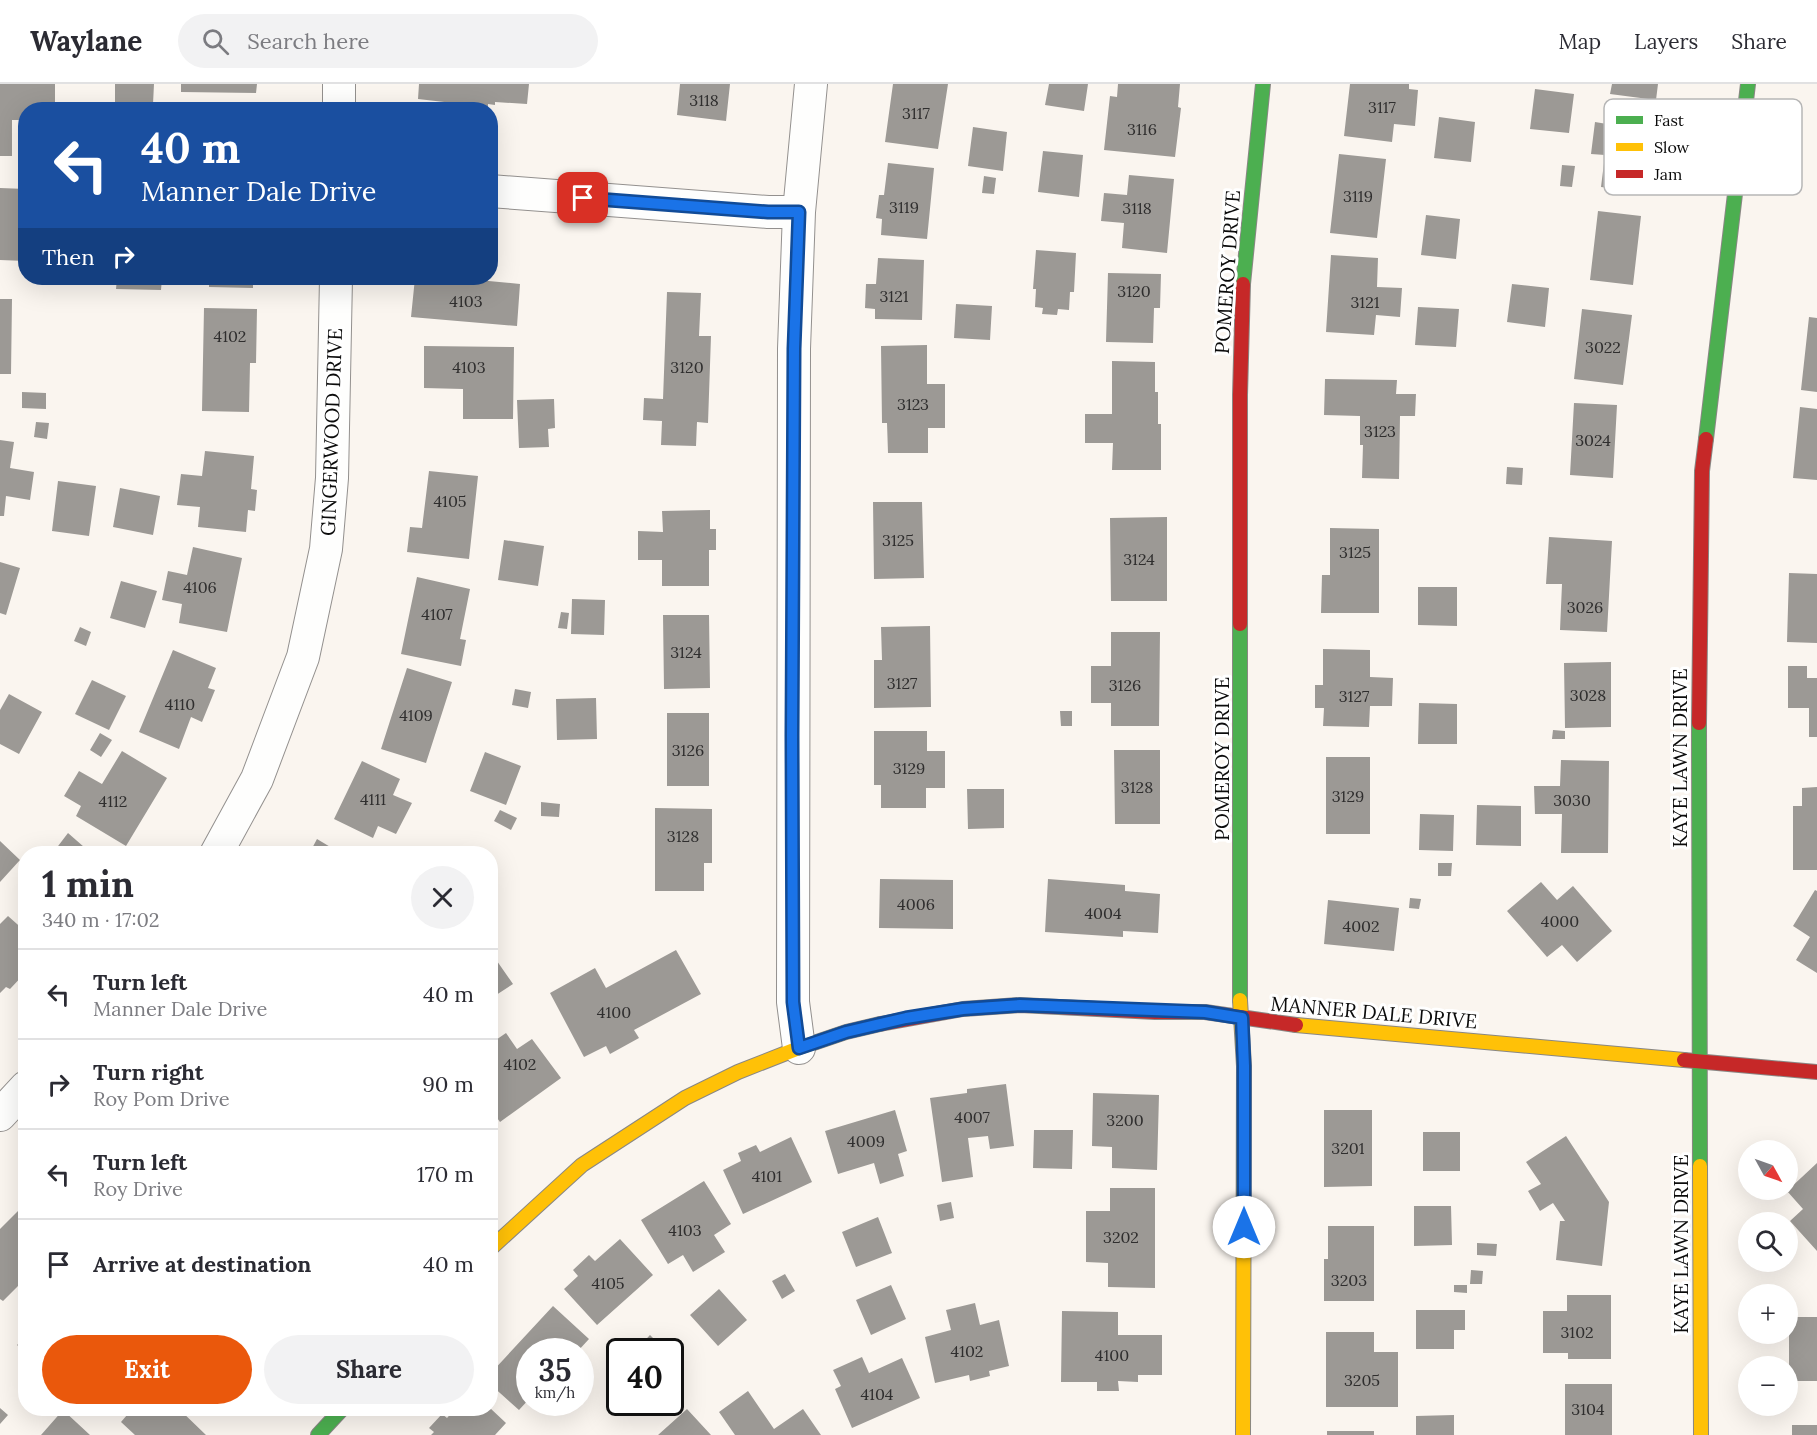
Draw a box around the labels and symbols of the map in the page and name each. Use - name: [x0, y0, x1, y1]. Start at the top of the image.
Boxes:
- house number: 3118: [689, 90, 719, 110]
- house number: 3117: [1368, 97, 1397, 117]
- legend: [1604, 99, 1802, 195]
- house number: 3117: [902, 103, 931, 123]
- text: Fast: [1654, 110, 1685, 130]
- house number: 3116: [1127, 119, 1157, 139]
- text: Slow: [1654, 137, 1690, 157]
- text: Jam: [1653, 164, 1682, 184]
- pin: [557, 172, 608, 223]
- house number: 3119: [1343, 186, 1373, 206]
- street label: POMEROY DRIVE: [1209, 189, 1245, 355]
- house number: 3119: [889, 197, 919, 217]
- house number: 3118: [1122, 198, 1152, 218]
- house number: 3120: [1117, 281, 1151, 301]
- house number: 3121: [879, 286, 909, 306]
- house number: 4103: [449, 291, 483, 311]
- house number: 3121: [1350, 292, 1380, 312]
- house number: 4102: [214, 326, 246, 346]
- street label: GINGERWOOD DRIVE: [315, 328, 347, 536]
- house number: 3022: [1585, 337, 1621, 357]
- house number: 4103: [452, 357, 486, 377]
- house number: 3120: [670, 357, 704, 377]
- house number: 3123: [897, 394, 929, 414]
- house number: 3123: [1364, 421, 1396, 441]
- house number: 3024: [1575, 430, 1611, 450]
- house number: 4105: [433, 491, 467, 511]
- house number: 3125: [882, 530, 914, 550]
- house number: 3125: [1339, 542, 1371, 562]
- house number: 3124: [1123, 549, 1155, 569]
- house number: 4106: [183, 577, 217, 597]
- house number: 3026: [1567, 597, 1603, 617]
- house number: 4107: [421, 604, 453, 624]
- house number: 3124: [670, 642, 702, 662]
- street label: KAYE LAWN DRIVE: [1667, 668, 1692, 848]
- house number: 3127: [887, 673, 918, 693]
- house number: 3126: [1109, 675, 1141, 695]
- street label: POMEROY DRIVE: [1209, 677, 1234, 841]
- house number: 3028: [1570, 685, 1606, 705]
- house number: 3127: [1339, 686, 1370, 706]
- house number: 4110: [165, 694, 195, 714]
- house number: 4109: [399, 705, 433, 725]
- house number: 3126: [672, 740, 704, 760]
- house number: 3129: [893, 758, 925, 778]
- house number: 3128: [1121, 777, 1153, 797]
- house number: 3129: [1332, 786, 1364, 806]
- house number: 4111: [360, 789, 386, 809]
- house number: 3030: [1553, 790, 1591, 810]
- house number: 4112: [99, 791, 127, 811]
- house number: 3128: [667, 826, 699, 846]
- house number: 4006: [897, 894, 935, 914]
- house number: 4004: [1084, 903, 1122, 923]
- house number: 4000: [1541, 911, 1579, 931]
- house number: 4002: [1342, 916, 1380, 936]
- street label: MANNER DALE DRIVE: [1270, 991, 1478, 1033]
- house number: 4100: [597, 1002, 631, 1022]
- house number: 4102: [504, 1054, 536, 1074]
- house number: 4007: [954, 1107, 990, 1127]
- house number: 3200: [1106, 1110, 1144, 1130]
- house number: 4009: [847, 1131, 885, 1151]
- house number: 3201: [1331, 1138, 1365, 1158]
- north arrow: [1738, 1140, 1798, 1200]
- street label: KAYE LAWN DRIVE: [1668, 1154, 1693, 1334]
- house number: 4101: [752, 1166, 782, 1186]
- position arrow: [1212, 1195, 1276, 1259]
- house number: 4103: [668, 1220, 702, 1240]
- house number: 3202: [1103, 1227, 1139, 1247]
- house number: 3203: [1331, 1270, 1367, 1290]
- house number: 4105: [591, 1273, 625, 1293]
- house number: 3102: [1560, 1322, 1594, 1342]
- speed limit sign: 40: [606, 1338, 684, 1416]
- house number: 4102: [951, 1341, 983, 1361]
- house number: 4100: [1095, 1345, 1129, 1365]
- house number: 3205: [1344, 1370, 1380, 1390]
- house number: 4104: [860, 1384, 894, 1404]
- house number: 3104: [1571, 1399, 1605, 1419]

